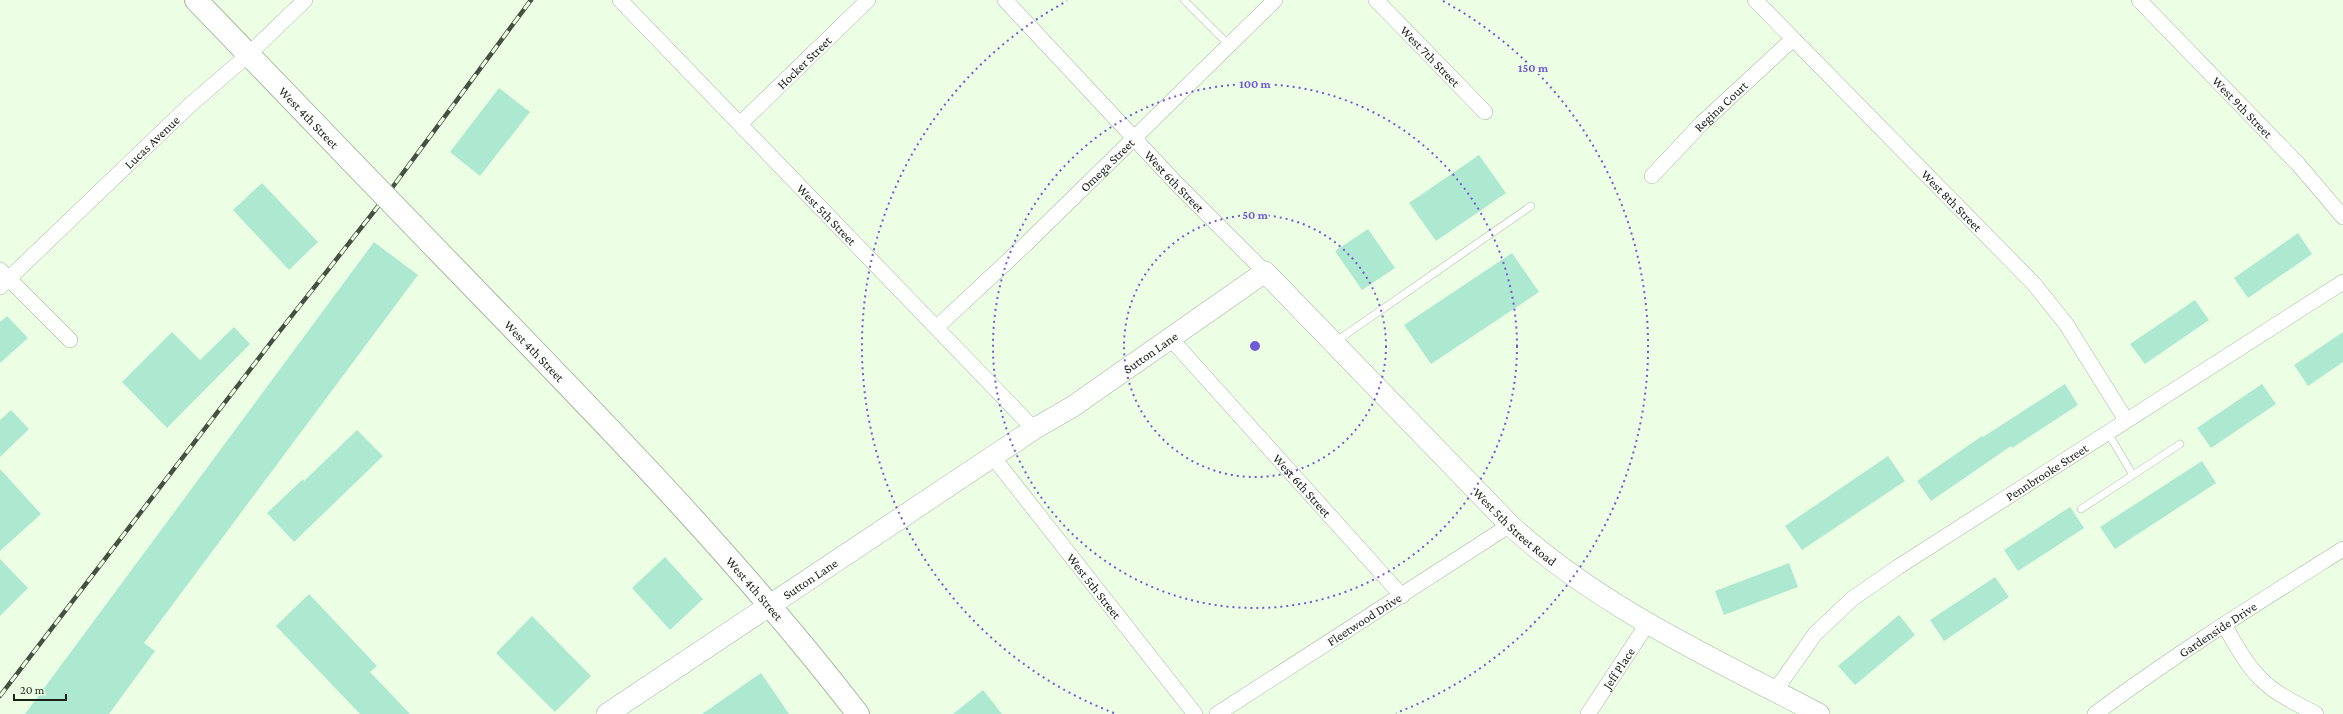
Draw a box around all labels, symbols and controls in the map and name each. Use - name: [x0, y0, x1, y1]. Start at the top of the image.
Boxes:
- street label: West 7th Street: [1397, 22, 1464, 90]
- street label: Hocker Street: [774, 32, 835, 92]
- text: 150 m: [1518, 61, 1549, 75]
- street label: West 9th Street: [2210, 73, 2276, 141]
- text: 100 m: [1239, 77, 1272, 91]
- street label: Regina Court: [1691, 77, 1751, 135]
- street label: West 4th Street: [276, 83, 343, 152]
- street label: Lucas Avenue: [121, 112, 183, 172]
- street label: Omega Street: [1077, 134, 1138, 195]
- street label: West 6th Street: [1142, 147, 1208, 215]
- street label: West 8th Street: [1918, 167, 1986, 235]
- street label: West 5th Street: [794, 181, 860, 249]
- text: 50 m: [1242, 208, 1269, 222]
- street label: West 4th Street: [502, 317, 568, 385]
- street label: Sutton Lane: [1120, 328, 1181, 376]
- centre of rings: [1248, 339, 1262, 353]
- street label: Pennbrooke Street: [2003, 440, 2091, 504]
- street label: West 6th Street: [1270, 451, 1335, 520]
- street label: West 5th Street Road: [1470, 485, 1560, 569]
- street label: West 5th Street: [1064, 550, 1125, 622]
- street label: West 4th Street: [723, 553, 787, 624]
- street label: Sutton Lane: [780, 555, 840, 602]
- street label: Fleetwood Drive: [1324, 590, 1404, 649]
- street label: Gardenside Drive: [2176, 598, 2259, 660]
- street label: Jeff Place: [1599, 644, 1638, 693]
- scale bar: [14, 676, 66, 702]
- text: 20 m: [20, 683, 45, 697]

